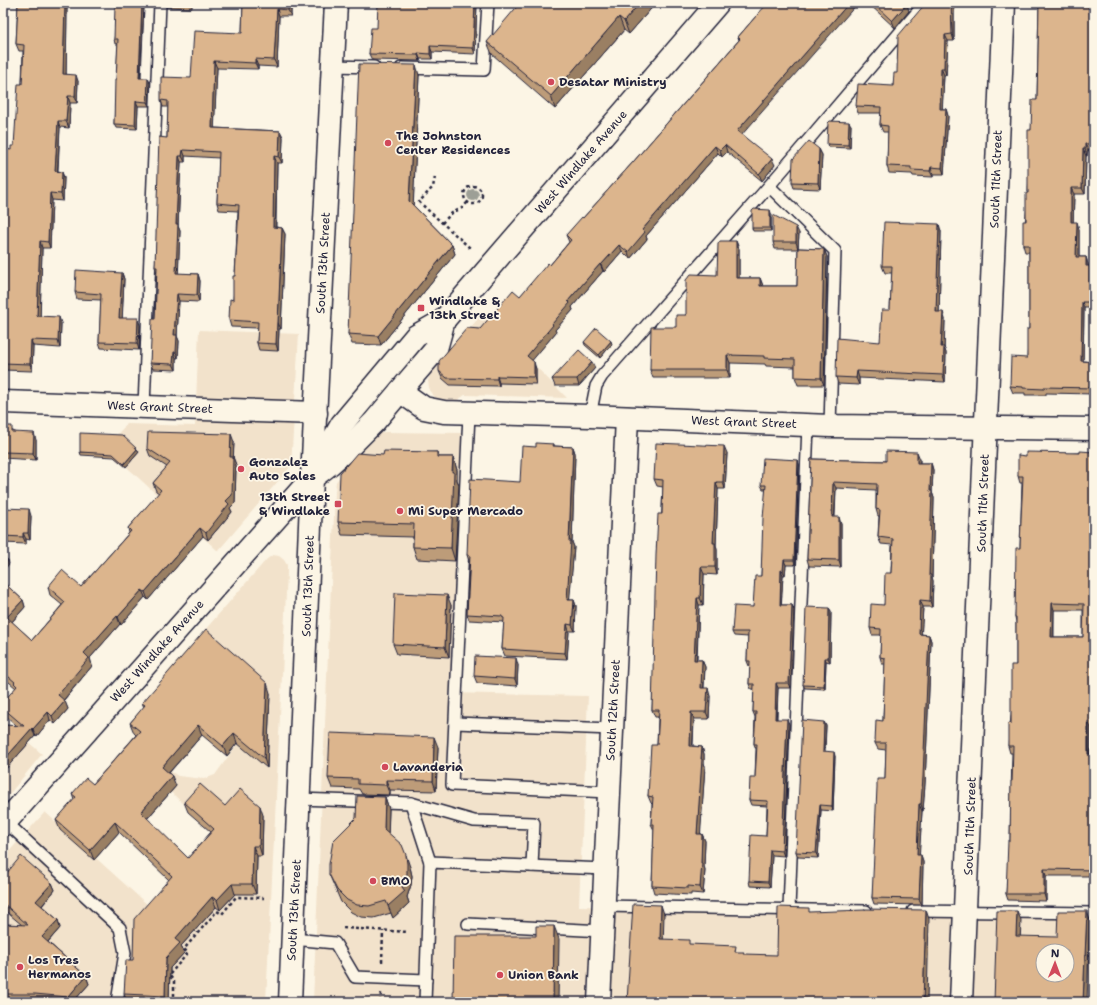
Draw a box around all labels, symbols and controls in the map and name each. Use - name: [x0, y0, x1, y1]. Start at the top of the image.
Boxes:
- place label: Desatar Ministry: [559, 74, 667, 90]
- marker: Desatar Ministry: [546, 77, 556, 87]
- street label: West Windlake Avenue: [531, 106, 631, 217]
- place label: The Johnston Center Residences: [396, 128, 510, 158]
- street label: South 11th Street: [986, 129, 1006, 229]
- marker: The Johnston Center Residences: [383, 138, 393, 148]
- street label: South 13th Street: [312, 212, 334, 314]
- place label: Windlake & 13th Street: [429, 293, 501, 323]
- marker: Windlake & 13th Street: [416, 303, 426, 313]
- street label: West Grant Street: [107, 397, 213, 417]
- street label: West Grant Street: [691, 412, 797, 432]
- street label: South 11th Street: [973, 453, 993, 553]
- place label: Gonzalez Auto Sales: [249, 454, 316, 484]
- marker: Gonzalez Auto Sales: [236, 464, 246, 474]
- place label: 13th Street & Windlake: [259, 489, 330, 519]
- marker: 13th Street & Windlake: [333, 499, 343, 509]
- place label: Mi Super Mercado: [408, 503, 523, 519]
- marker: Mi Super Mercado: [395, 506, 405, 516]
- street label: South 13th Street: [298, 535, 318, 637]
- street label: West Windlake Avenue: [107, 596, 208, 706]
- street label: South 12th Street: [602, 659, 624, 761]
- place label: Lavanderia: [393, 759, 464, 775]
- marker: Lavanderia: [380, 762, 390, 772]
- street label: South 11th Street: [960, 776, 980, 876]
- street label: South 13th Street: [283, 859, 305, 961]
- place label: BMO: [381, 873, 410, 889]
- marker: BMO: [368, 876, 378, 886]
- north arrow: [1035, 943, 1075, 983]
- text: N: [1051, 946, 1060, 961]
- place label: Los Tres Hermanos: [28, 952, 91, 982]
- marker: Los Tres Hermanos: [15, 962, 25, 972]
- place label: Union Bank: [508, 967, 579, 983]
- marker: Union Bank: [495, 970, 505, 980]

